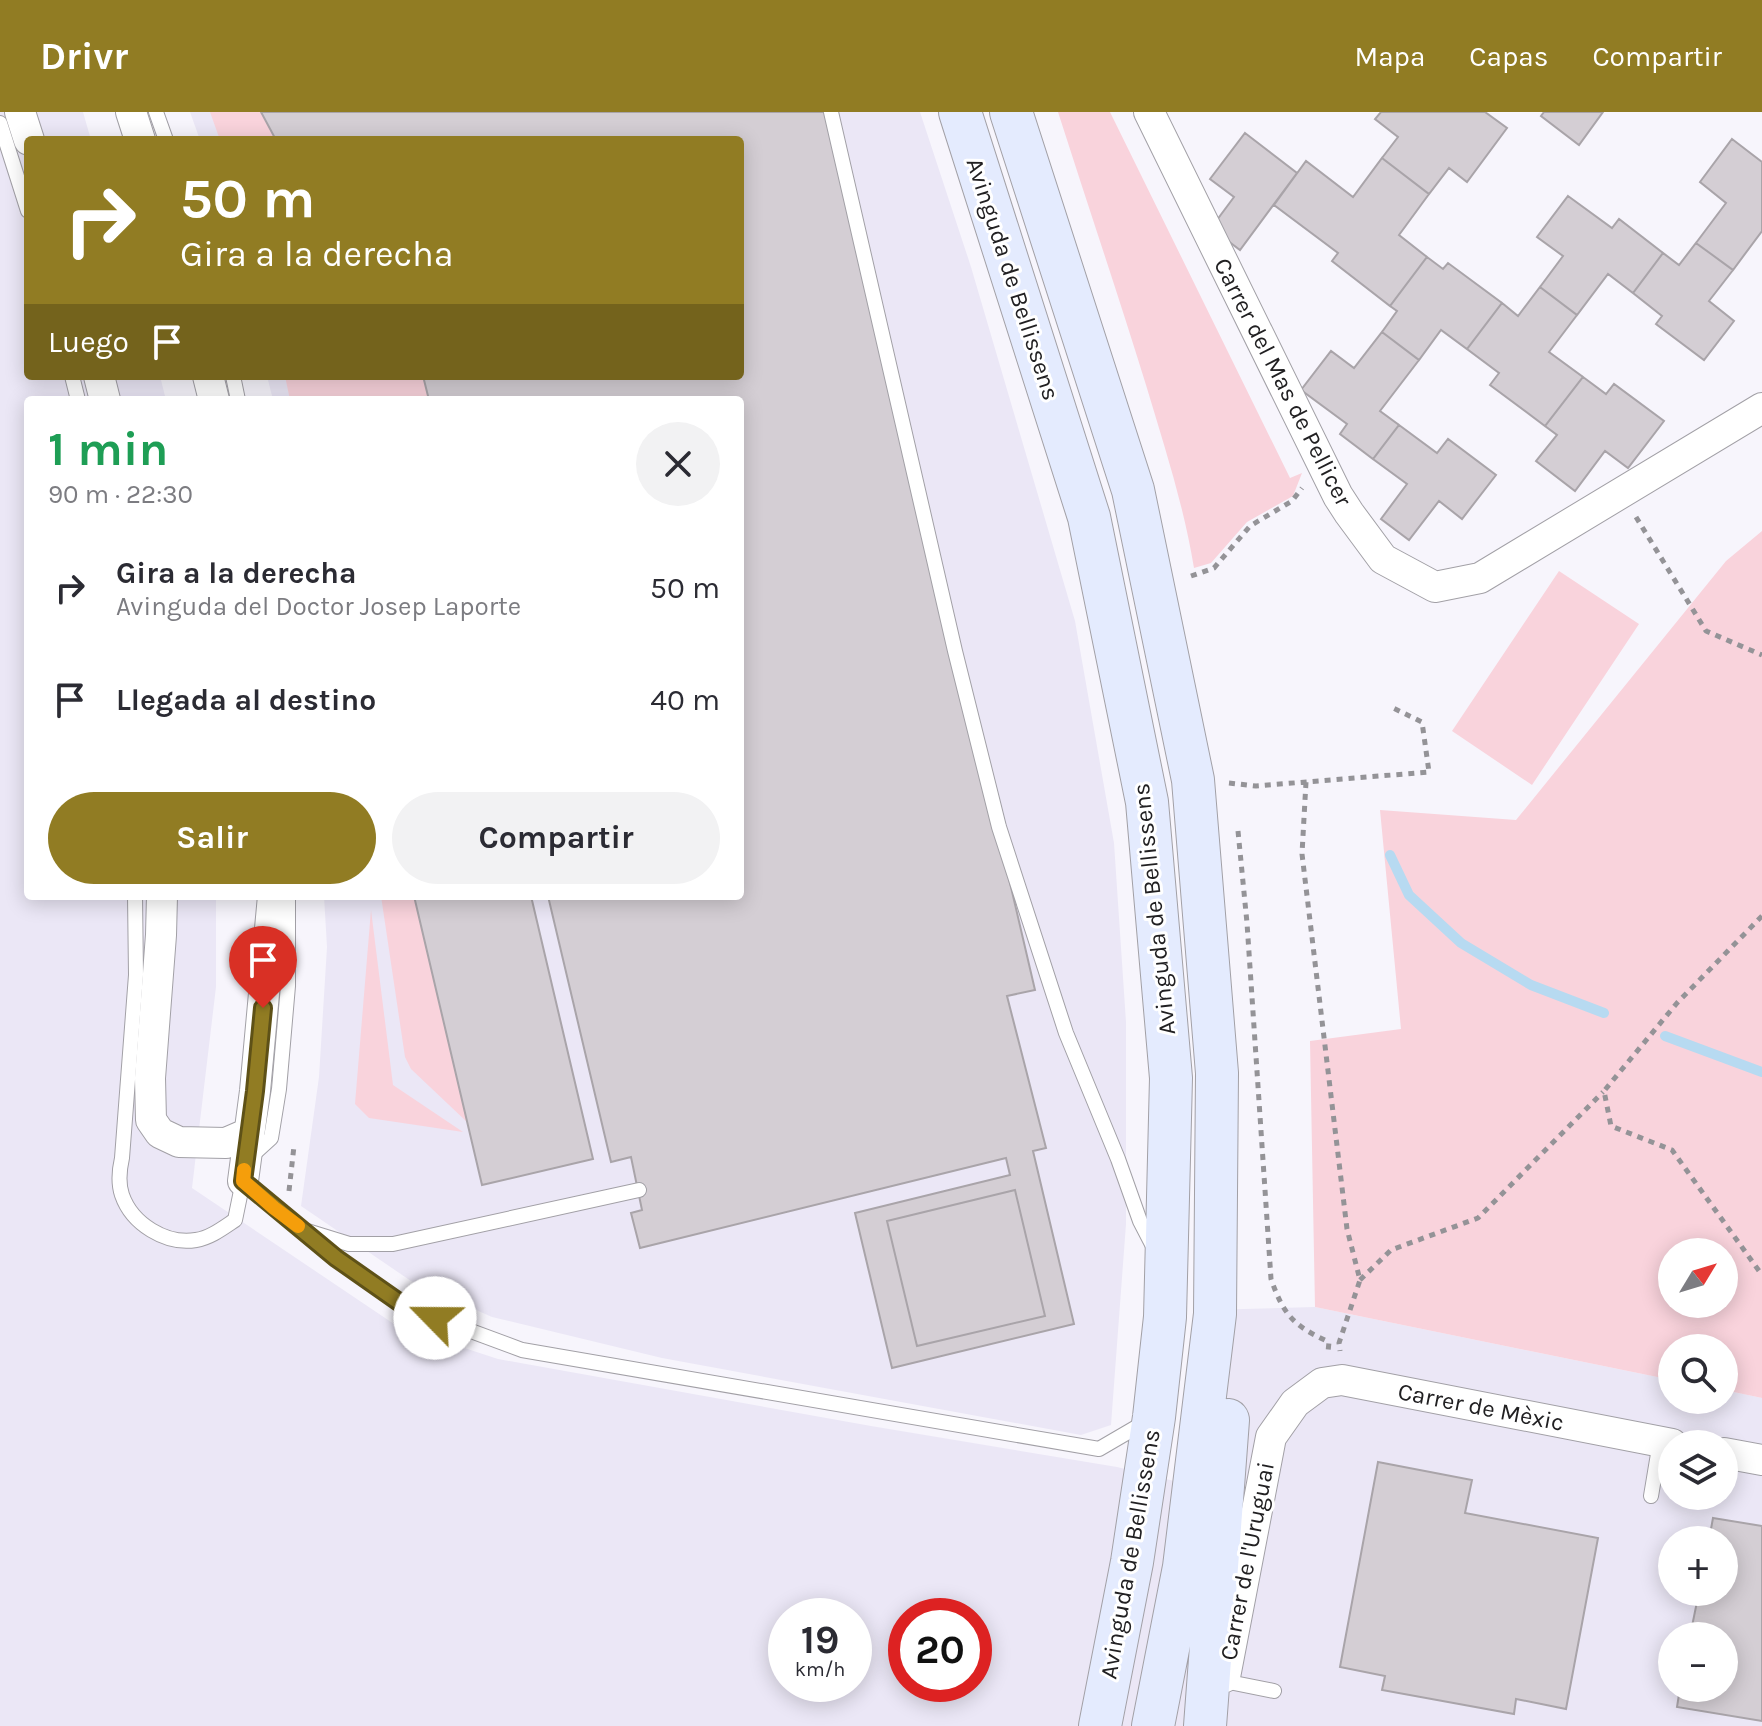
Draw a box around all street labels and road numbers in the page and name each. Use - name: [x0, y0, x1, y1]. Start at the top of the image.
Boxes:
- street label: Avinguda de Bellissens: [961, 154, 1065, 404]
- street label: Carrer del Mas de Pellicer: [1208, 253, 1358, 511]
- street label: Avinguda de Bellissens: [1127, 782, 1181, 1036]
- street label: Carrer de Mèxic: [1396, 1377, 1566, 1437]
- street label: Avinguda de Bellissens: [1094, 1427, 1166, 1681]
- street label: Carrer de l'Uruguai: [1214, 1459, 1280, 1663]

